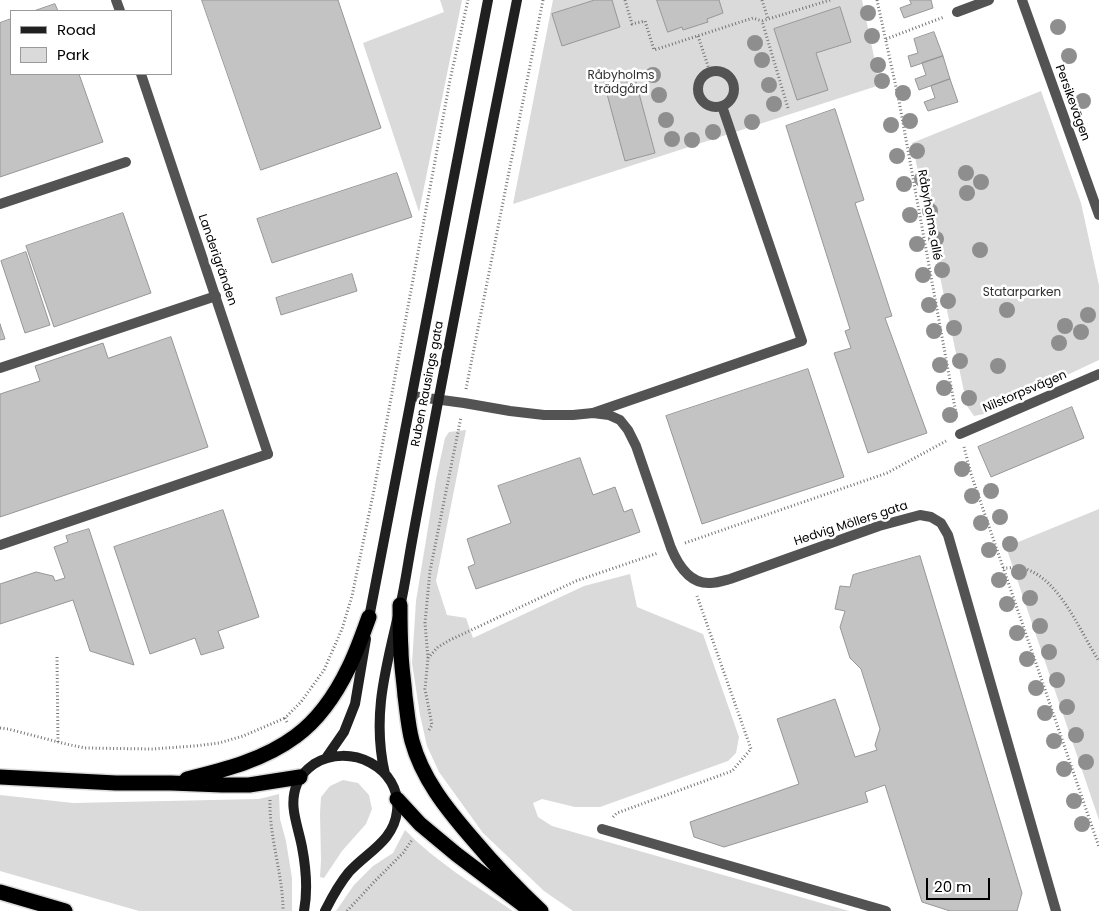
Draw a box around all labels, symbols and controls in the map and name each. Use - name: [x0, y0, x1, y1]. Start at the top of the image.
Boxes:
- legend: [10, 10, 172, 75]
- text: Road: [57, 19, 96, 40]
- text: Park: [57, 44, 89, 65]
- street label: Persikevägen: [1052, 63, 1092, 143]
- park label: Råbyholms trädgård: [587, 69, 655, 97]
- street label: Råbyholms allé: [914, 169, 944, 261]
- street label: Landerigränden: [195, 212, 239, 308]
- park label: Statarparken: [983, 286, 1061, 300]
- street label: Ruben Rausings gata: [409, 320, 447, 448]
- street label: Nilstorpsvägen: [981, 368, 1069, 416]
- street label: Hedvig Möllers gata: [792, 499, 910, 549]
- scale bar: [929, 868, 993, 900]
- text: 20 m: [934, 876, 972, 897]

